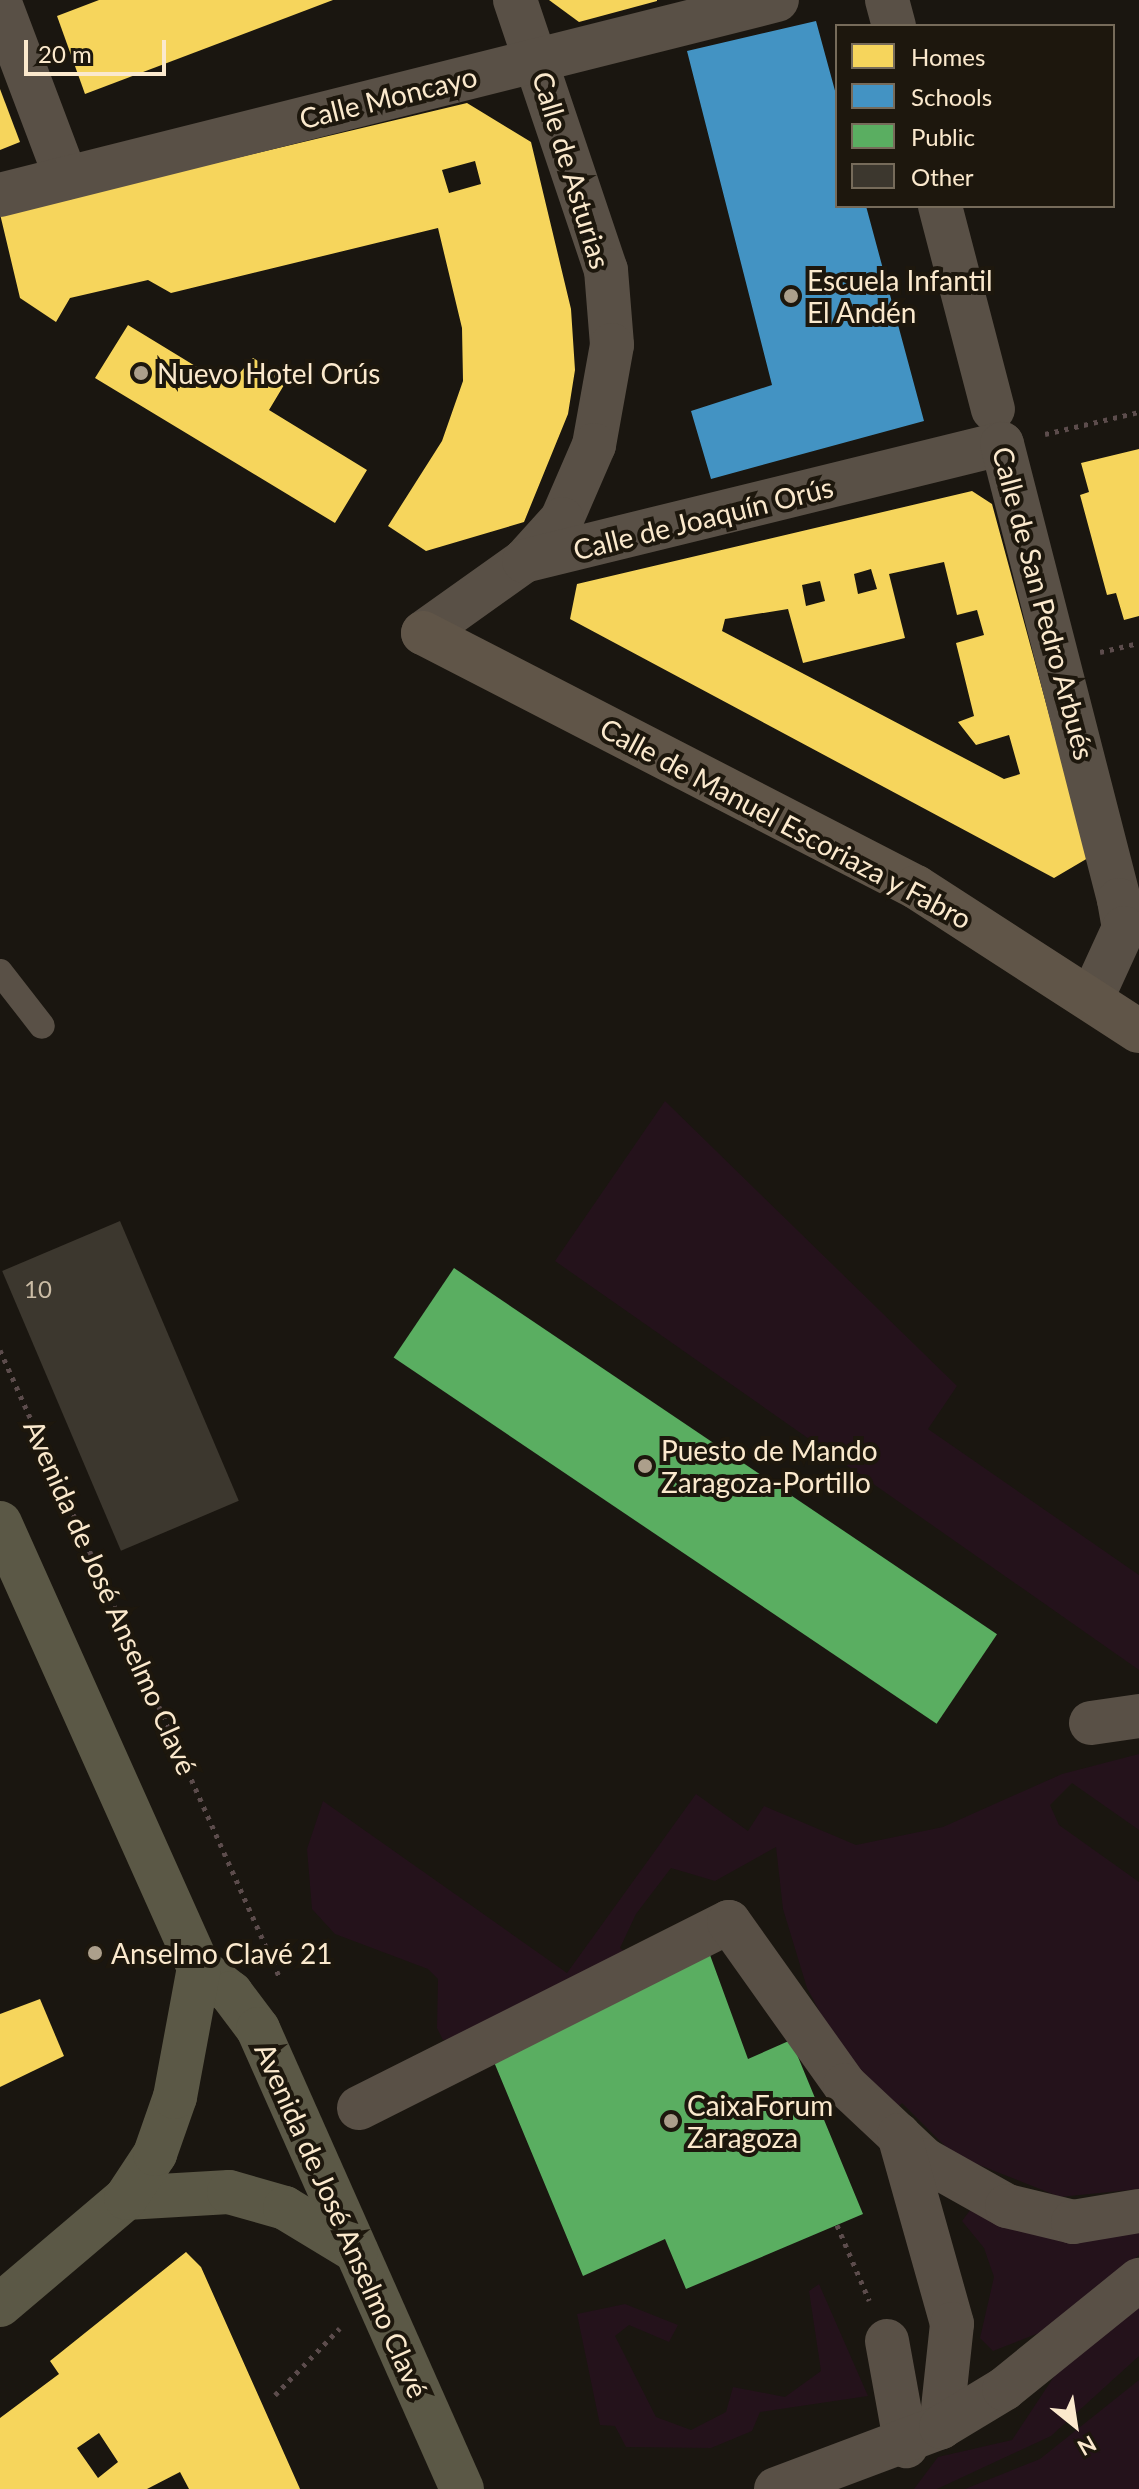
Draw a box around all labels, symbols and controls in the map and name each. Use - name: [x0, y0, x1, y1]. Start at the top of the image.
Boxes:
- scale bar: [28, 24, 170, 74]
- legend: [835, 24, 1115, 208]
- text: 20 m: [38, 39, 92, 68]
- text: Homes: [911, 42, 985, 71]
- street label: Calle Moncayo: [296, 59, 480, 135]
- street label: Calle de Asturias: [526, 67, 618, 273]
- text: Schools: [911, 82, 992, 111]
- text: Public: [911, 122, 975, 151]
- text: Other: [911, 162, 974, 191]
- place label: Escuela Infantil El Andén: [807, 263, 992, 329]
- marker: Escuela Infantil El Andén: [782, 287, 800, 305]
- place label: Nuevo Hotel Orús: [157, 356, 380, 390]
- marker: Nuevo Hotel Orús: [132, 364, 150, 382]
- street label: Calle de San Pedro Arbués: [986, 442, 1102, 764]
- street label: Calle de Joaquín Orús: [569, 469, 837, 567]
- street label: Calle de Manuel Escoriaza y Fabro: [594, 710, 978, 936]
- house number: 10: [24, 1275, 52, 1303]
- street label: Avenida de José Anselmo Clavé: [17, 1414, 205, 1780]
- place label: Puesto de Mando Zaragoza-Portillo: [661, 1433, 878, 1499]
- marker: Puesto de Mando Zaragoza-Portillo: [636, 1457, 654, 1475]
- place label: Anselmo Clavé 21: [111, 1936, 333, 1970]
- marker: Anselmo Clavé 21: [86, 1944, 104, 1962]
- street label: Avenida de José Anselmo Clavé: [248, 2037, 436, 2403]
- place label: CaixaForum Zaragoza: [687, 2088, 833, 2154]
- marker: CaixaForum Zaragoza: [662, 2112, 680, 2130]
- north arrow: [1035, 2385, 1115, 2465]
- text: N: [1073, 2430, 1101, 2462]

